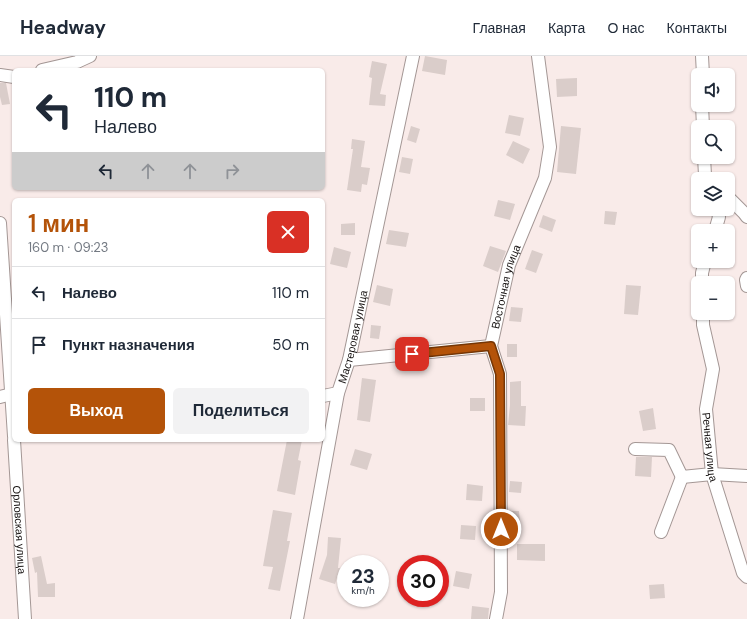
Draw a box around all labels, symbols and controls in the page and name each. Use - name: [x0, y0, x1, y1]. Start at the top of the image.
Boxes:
- text: Headway: [20, 15, 106, 40]
- text: Главная: [473, 19, 526, 37]
- text: Карта: [548, 19, 585, 37]
- text: О нас: [607, 19, 645, 37]
- text: Контакты: [667, 19, 727, 37]
- map controls: [691, 68, 735, 320]
- button: sound: [691, 68, 735, 112]
- text: 110 m: [94, 79, 167, 116]
- icon: left: [28, 84, 80, 136]
- text: Налево: [94, 115, 157, 139]
- button: search: [691, 120, 735, 164]
- icon: left: [95, 160, 117, 182]
- icon: ahead: [137, 160, 159, 182]
- icon: ahead: [179, 160, 201, 182]
- icon: right: [221, 160, 243, 182]
- button: layers: [691, 172, 735, 216]
- text: 1 мин: [28, 208, 89, 239]
- button: close: [267, 211, 309, 253]
- button: +: [691, 224, 735, 268]
- text: 160 m · 09:23: [28, 239, 109, 256]
- street label: Восточная улица: [488, 242, 524, 330]
- button: −: [691, 276, 735, 320]
- icon: left: [28, 282, 50, 304]
- text: Налево: [62, 283, 117, 303]
- text: 110 m: [272, 283, 309, 303]
- street label: Мастеровая улица: [335, 288, 371, 385]
- icon: arrive: [28, 334, 50, 356]
- text: Пункт назначения: [62, 335, 195, 355]
- text: 50 m: [272, 335, 309, 355]
- pin: [395, 337, 429, 371]
- icon: arrive: [401, 343, 423, 365]
- button: Выход: [28, 388, 165, 434]
- button: Поделиться: [173, 388, 309, 434]
- street label: Речная улица: [699, 412, 721, 484]
- street label: Орловская улица: [10, 485, 29, 575]
- position arrow: [480, 508, 522, 550]
- speed limit sign: 30: [397, 555, 449, 607]
- text: 23: [351, 563, 375, 589]
- text: km/h: [351, 584, 375, 597]

